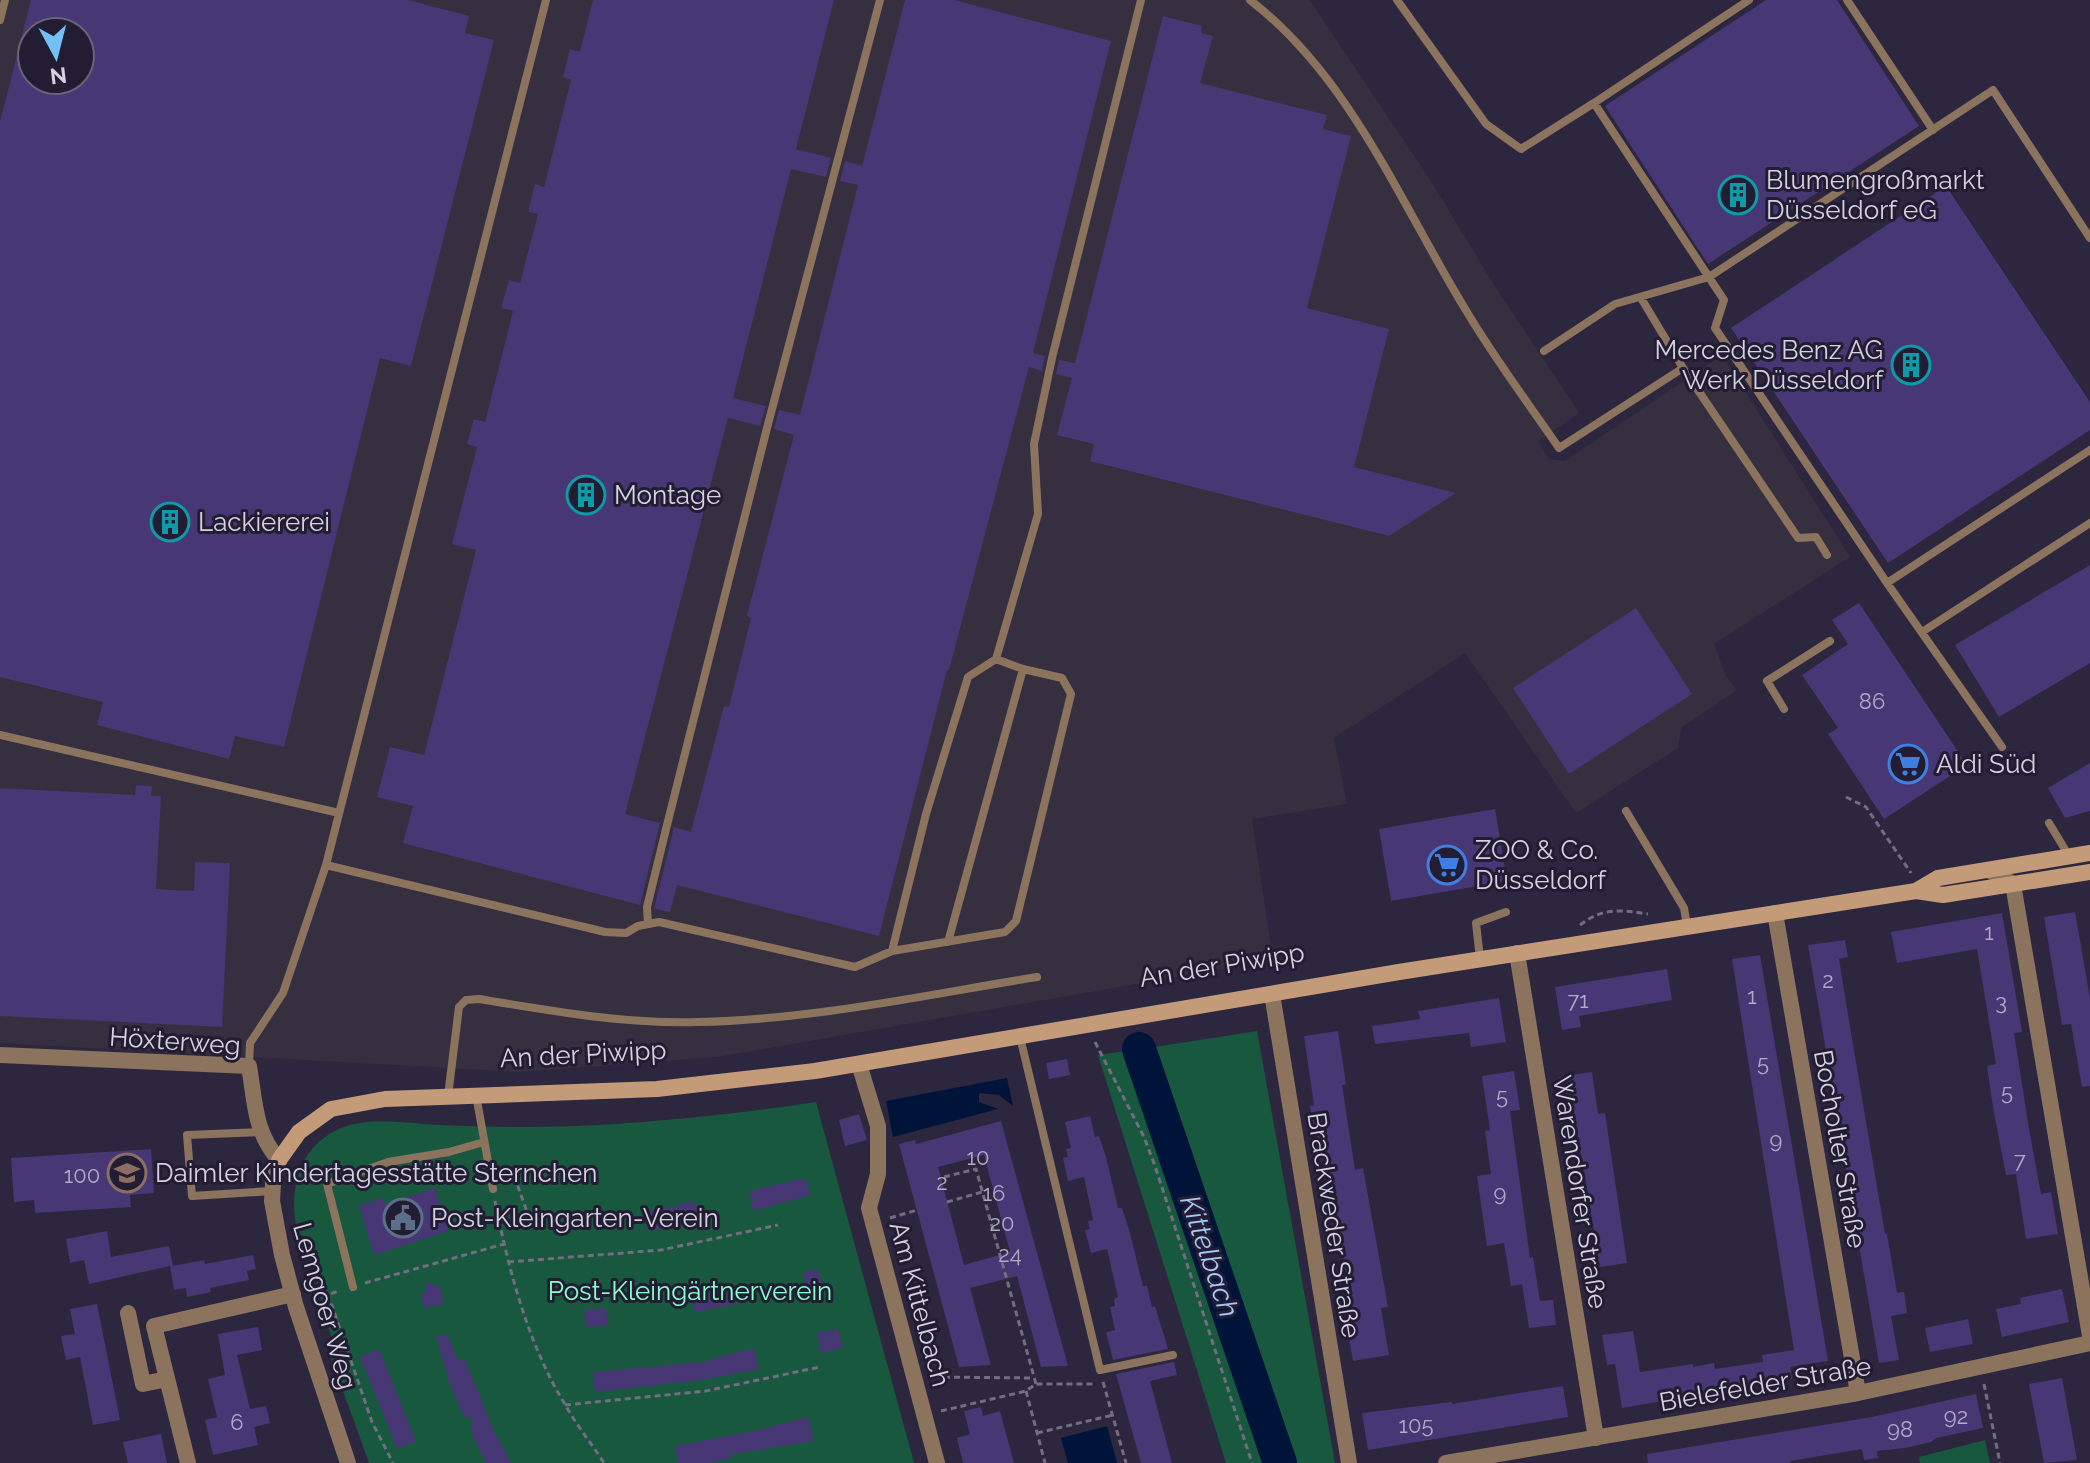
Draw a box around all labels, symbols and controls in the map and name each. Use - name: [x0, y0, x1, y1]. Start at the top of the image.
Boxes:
- north arrow: [16, 16, 96, 96]
- text: N: [49, 62, 68, 90]
- place label: Blumengroßmarkt Düsseldorf eG: [1766, 165, 1985, 225]
- building icon: Blumengroßmarkt Düsseldorf eG: [1717, 174, 1759, 216]
- place label: Mercedes Benz AG Werk Düsseldorf: [1655, 335, 1884, 395]
- building icon: Mercedes Benz AG Werk Düsseldorf: [1890, 344, 1932, 386]
- building icon: Montage: [565, 474, 607, 516]
- place label: Montage: [614, 480, 721, 510]
- building icon: Lackiererei: [149, 501, 191, 543]
- place label: Lackiererei: [198, 507, 330, 537]
- house number: 86: [1859, 688, 1885, 714]
- supermarket icon: Aldi Süd: [1887, 743, 1929, 785]
- place label: Aldi Süd: [1936, 749, 2037, 779]
- place label: ZOO & Co. Düsseldorf: [1475, 835, 1607, 895]
- supermarket icon: ZOO & Co. Düsseldorf: [1426, 844, 1468, 886]
- house number: 1: [1984, 919, 1994, 945]
- street label: An der Piwipp: [1137, 937, 1307, 993]
- house number: 2: [1822, 967, 1834, 993]
- house number: 1: [1747, 983, 1757, 1009]
- house number: 71: [1567, 987, 1589, 1013]
- house number: 3: [1995, 989, 2007, 1015]
- street label: Höxterweg: [108, 1021, 242, 1061]
- street label: An der Piwipp: [499, 1035, 667, 1073]
- street label: Bocholter Straße: [1808, 1048, 1872, 1250]
- house number: 5: [1757, 1050, 1769, 1076]
- street label: Warendorfer Straße: [1547, 1073, 1613, 1311]
- house number: 5: [2001, 1079, 2013, 1105]
- house number: 5: [1496, 1083, 1508, 1109]
- street label: Brackweder Straße: [1301, 1110, 1367, 1340]
- house number: 9: [1770, 1127, 1782, 1153]
- house number: 10: [967, 1144, 989, 1170]
- house number: 7: [2014, 1147, 2026, 1173]
- school or university icon: Daimler Kindertagesstätte Sternchen: [106, 1152, 148, 1194]
- place label: Daimler Kindertagesstätte Sternchen: [155, 1158, 597, 1188]
- house number: 100: [64, 1162, 100, 1188]
- house number: 2: [936, 1169, 948, 1195]
- house number: 16: [983, 1180, 1005, 1206]
- house number: 9: [1494, 1180, 1506, 1206]
- water label: Kittelbach: [1173, 1191, 1246, 1322]
- public building icon: Post-Kleingarten-Verein: [382, 1197, 424, 1239]
- place label: Post-Kleingarten-Verein: [431, 1203, 719, 1233]
- house number: 20: [990, 1210, 1014, 1236]
- street label: Am Kittelbach: [884, 1218, 956, 1390]
- street label: Lemgoer Weg: [287, 1219, 363, 1393]
- house number: 24: [998, 1241, 1022, 1267]
- park label: Post-Kleingärtnerverein: [548, 1276, 832, 1306]
- street label: Bielefelder Straße: [1657, 1351, 1873, 1417]
- house number: 92: [1944, 1403, 1968, 1429]
- house number: 6: [230, 1409, 244, 1435]
- house number: 105: [1399, 1412, 1433, 1438]
- house number: 98: [1887, 1416, 1913, 1442]

